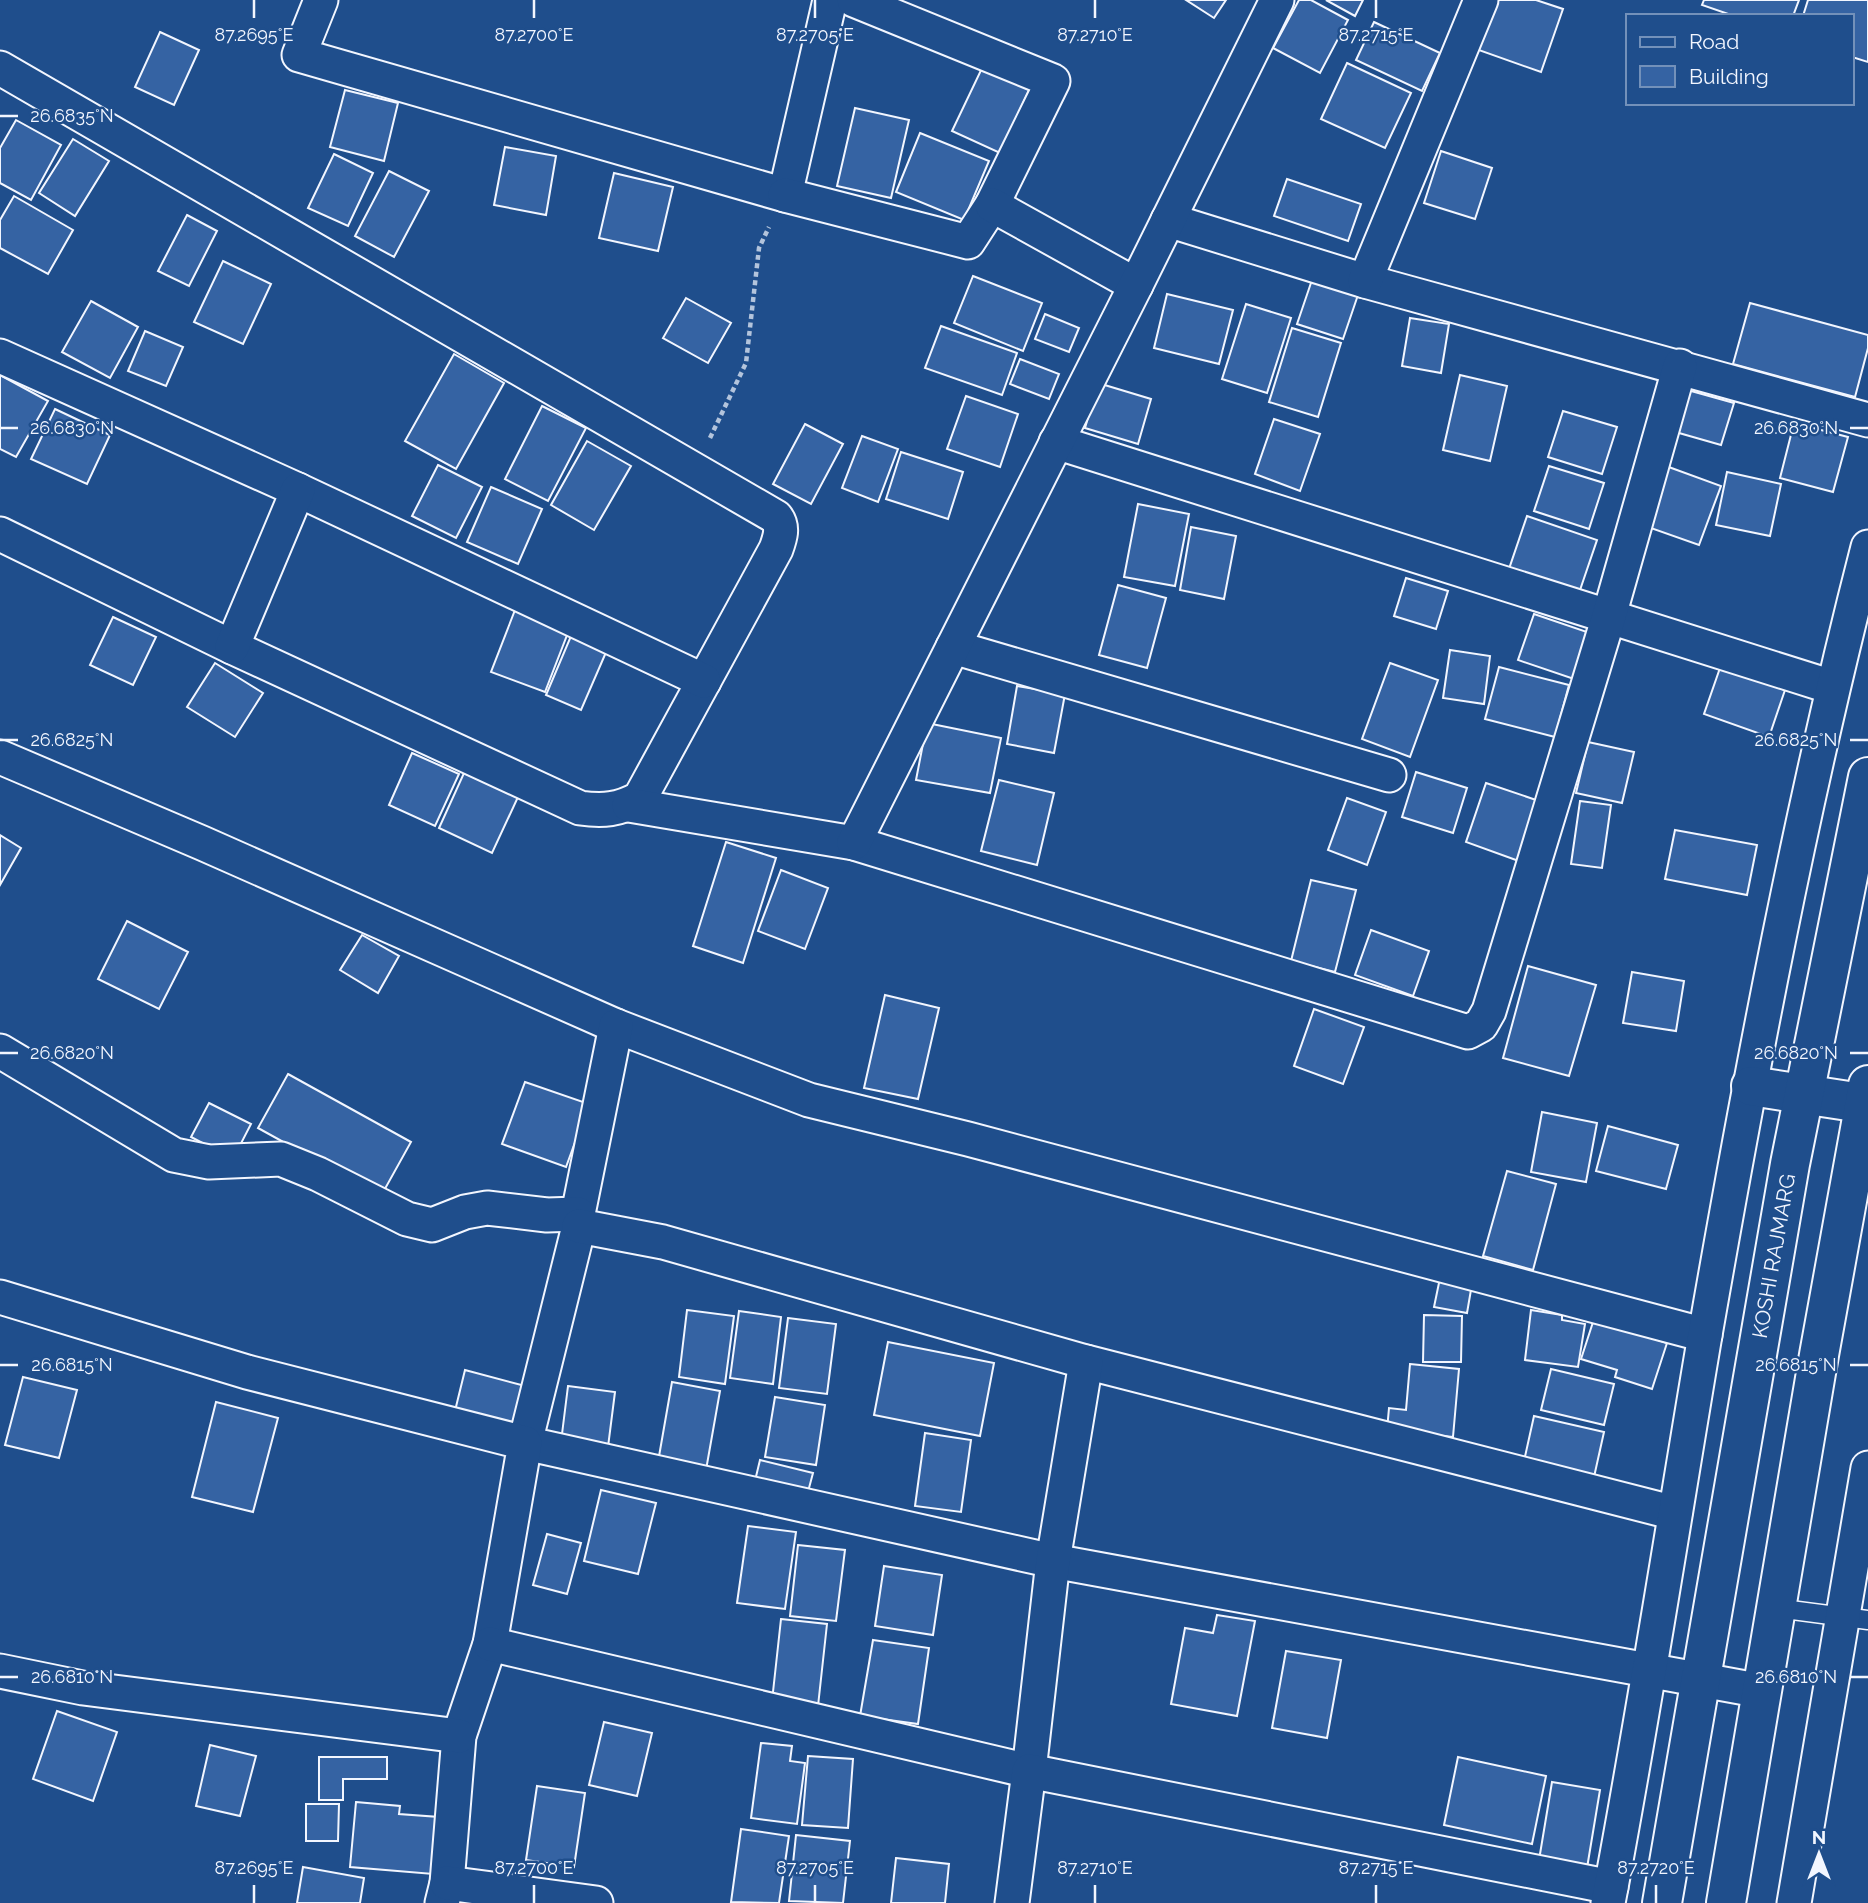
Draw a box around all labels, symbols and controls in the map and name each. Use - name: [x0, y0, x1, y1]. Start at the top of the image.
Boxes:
- legend: [1626, 14, 1854, 105]
- text: 87.2695°E: [215, 24, 293, 45]
- text: 87.2700°E: [495, 24, 573, 45]
- text: 87.2705°E: [776, 24, 854, 45]
- text: 87.2710°E: [1057, 24, 1133, 45]
- text: 87.2715°E: [1339, 24, 1413, 45]
- text: Road: [1689, 29, 1739, 54]
- text: Building: [1689, 64, 1769, 89]
- text: 26.6835°N: [30, 105, 114, 126]
- text: 26.6830°N: [30, 417, 114, 438]
- text: 26.6830°N: [1754, 417, 1838, 438]
- text: 26.6825°N: [30, 729, 114, 750]
- text: 26.6825°N: [1754, 729, 1838, 750]
- text: 26.6820°N: [30, 1042, 114, 1063]
- text: 26.6820°N: [1754, 1042, 1838, 1063]
- street label: KOSHI RAJMARG: [1747, 1172, 1800, 1340]
- text: 26.6815°N: [31, 1354, 113, 1375]
- text: 26.6815°N: [1755, 1354, 1837, 1375]
- text: 26.6810°N: [31, 1666, 113, 1687]
- text: 26.6810°N: [1755, 1666, 1837, 1687]
- north arrow: [1784, 1819, 1854, 1889]
- text: N: [1812, 1826, 1826, 1848]
- text: 87.2695°E: [215, 1857, 293, 1878]
- text: 87.2700°E: [495, 1857, 573, 1878]
- text: 87.2705°E: [776, 1857, 854, 1878]
- text: 87.2710°E: [1057, 1857, 1133, 1878]
- text: 87.2715°E: [1339, 1857, 1413, 1878]
- text: 87.2720°E: [1617, 1857, 1695, 1878]

